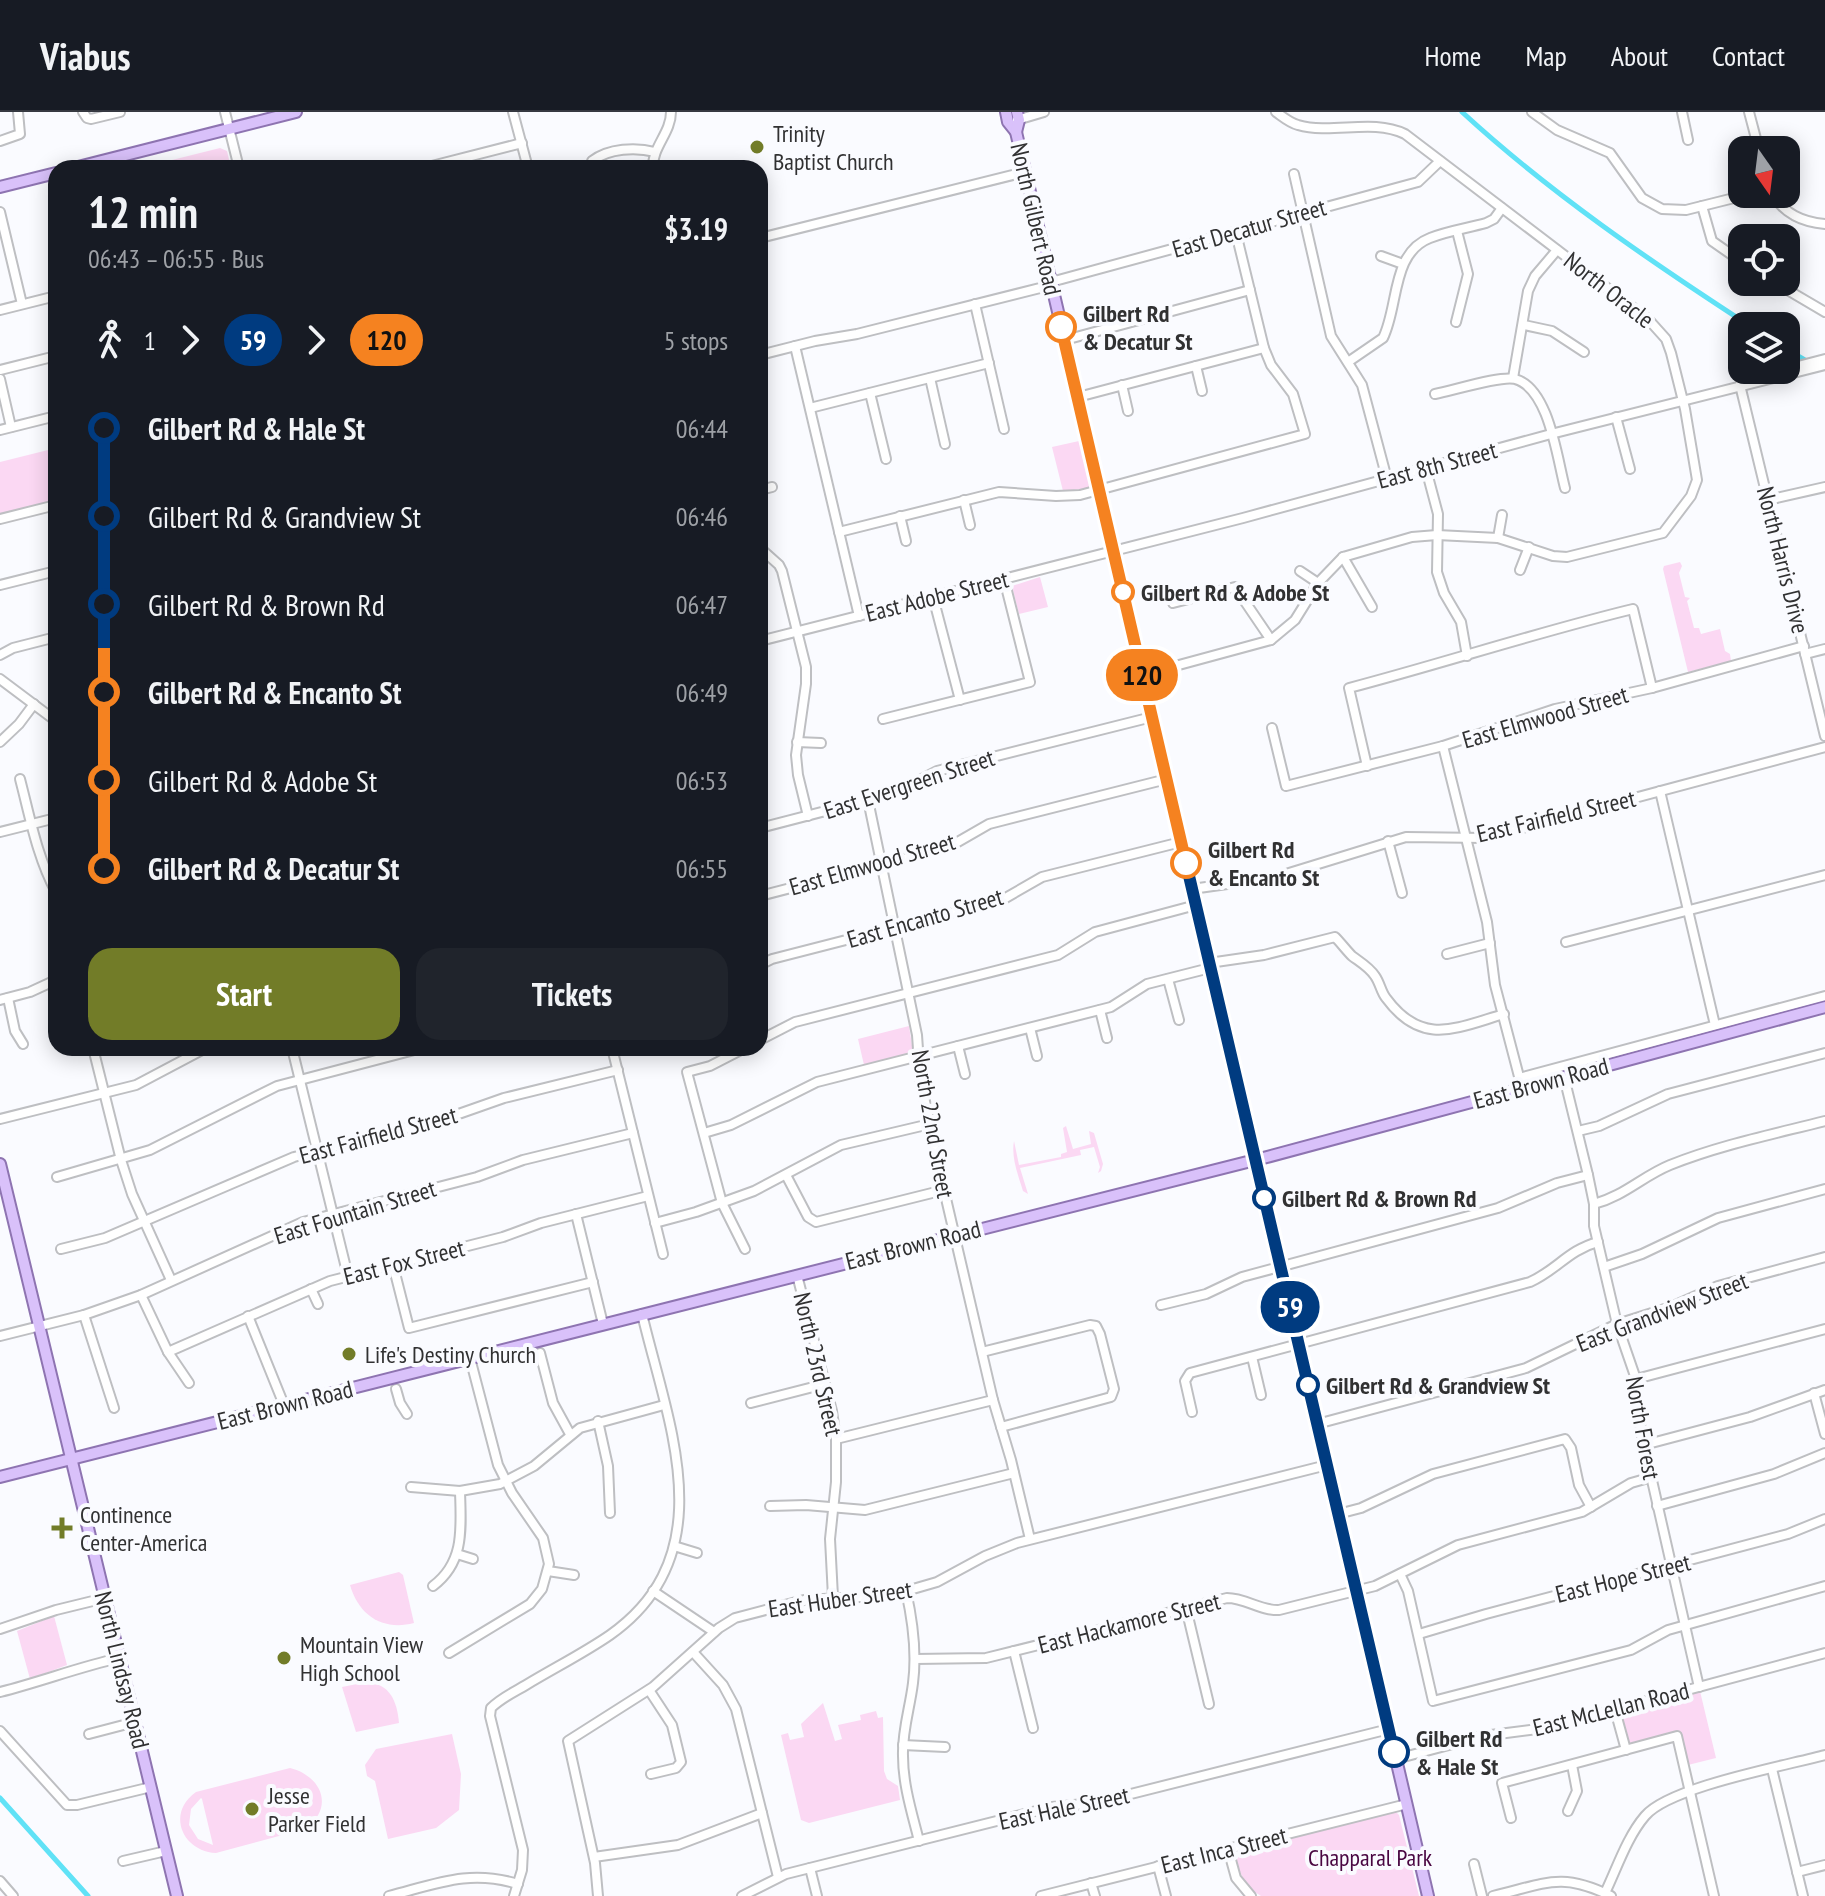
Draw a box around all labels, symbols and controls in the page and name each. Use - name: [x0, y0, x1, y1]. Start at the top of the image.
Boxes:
- text: Viabus: [40, 31, 130, 80]
- text: Home: [1425, 37, 1481, 74]
- text: Map: [1525, 37, 1567, 74]
- text: About: [1611, 37, 1668, 74]
- text: Contact: [1712, 37, 1785, 74]
- place label: Trinity Baptist Church: [773, 118, 894, 177]
- north arrow: [1728, 136, 1800, 208]
- map controls: [1728, 136, 1800, 384]
- marker: Trinity Baptist Church: [748, 138, 766, 156]
- street label: North Gilbert Road: [1003, 140, 1069, 298]
- text: 12 min: [88, 183, 198, 240]
- street label: East Decatur Street: [1169, 191, 1330, 265]
- text: $3.19: [664, 209, 728, 248]
- button: locate: [1728, 224, 1800, 296]
- text: 06:43 – 06:55 · Bus: [88, 242, 264, 275]
- street label: North Oracle: [1558, 245, 1660, 335]
- place label: Gilbert Rd & Decatur St: [1083, 298, 1193, 357]
- marker: Gilbert Rd & Decatur St: [1046, 312, 1076, 342]
- button: layers: [1728, 312, 1800, 384]
- icon: walk: [88, 318, 132, 362]
- icon: forward: [168, 318, 212, 362]
- icon: forward: [294, 318, 338, 362]
- text: 59: [240, 321, 266, 358]
- text: 120: [366, 321, 407, 358]
- text: 1: [144, 324, 156, 357]
- text: 5 stops: [664, 324, 728, 357]
- text: Gilbert Rd & Hale St: [148, 409, 365, 448]
- text: 06:44: [676, 412, 728, 445]
- street label: East 8th Street: [1374, 434, 1501, 496]
- street label: North Harris Drive: [1750, 483, 1816, 637]
- text: Gilbert Rd & Grandview St: [148, 497, 421, 536]
- text: 06:46: [676, 500, 728, 533]
- street label: East Adobe Street: [862, 563, 1012, 629]
- place label: Gilbert Rd & Adobe St: [1141, 577, 1329, 608]
- marker: Gilbert Rd & Adobe St: [1112, 581, 1134, 603]
- text: Gilbert Rd & Brown Rd: [148, 585, 385, 624]
- text: 06:47: [676, 588, 728, 621]
- line badge: 120: [1096, 649, 1188, 701]
- text: 120: [1122, 656, 1162, 693]
- text: Gilbert Rd & Encanto St: [148, 673, 401, 712]
- text: 06:49: [676, 676, 728, 709]
- street label: East Elmwood Street: [1459, 678, 1632, 755]
- street label: East Evergreen Street: [820, 742, 999, 826]
- text: Gilbert Rd & Adobe St: [148, 761, 377, 800]
- text: 06:53: [676, 764, 728, 797]
- street label: East Fairfield Street: [1474, 783, 1639, 849]
- street label: East Elmwood Street: [786, 825, 959, 902]
- place label: Gilbert Rd & Encanto St: [1208, 834, 1319, 893]
- marker: Gilbert Rd & Encanto St: [1171, 848, 1201, 878]
- text: Gilbert Rd & Decatur St: [148, 849, 399, 888]
- text: 06:55: [676, 852, 728, 885]
- street label: East Encanto Street: [843, 881, 1007, 955]
- button: Start: [88, 948, 400, 1040]
- button: Tickets: [416, 948, 728, 1040]
- street label: North 22nd Street: [905, 1047, 961, 1201]
- street label: East Brown Road: [1470, 1050, 1612, 1116]
- street label: East Fairfield Street: [296, 1099, 461, 1171]
- street label: East Fountain Street: [270, 1173, 440, 1251]
- place label: Gilbert Rd & Brown Rd: [1282, 1183, 1476, 1214]
- marker: Gilbert Rd & Brown Rd: [1253, 1187, 1275, 1209]
- street label: East Brown Road: [842, 1213, 984, 1277]
- street label: East Fox Street: [340, 1232, 468, 1292]
- street label: East Grandview Street: [1572, 1265, 1753, 1359]
- line badge: 59: [1254, 1281, 1326, 1333]
- text: 59: [1277, 1288, 1303, 1325]
- street label: North 23rd Street: [786, 1289, 850, 1439]
- place label: Life's Destiny Church: [365, 1339, 536, 1370]
- marker: Life's Destiny Church: [340, 1345, 358, 1363]
- place label: Gilbert Rd & Grandview St: [1326, 1370, 1550, 1401]
- street label: East Brown Road: [214, 1373, 356, 1437]
- marker: Gilbert Rd & Grandview St: [1297, 1374, 1319, 1396]
- street label: North Forest: [1619, 1374, 1667, 1482]
- place label: Continence Center-America: [80, 1499, 207, 1558]
- marker: Continence Center-America: [51, 1517, 73, 1539]
- street label: East Hope Street: [1552, 1546, 1694, 1610]
- street label: East Huber Street: [766, 1574, 914, 1624]
- street label: East Hackamore Street: [1035, 1585, 1224, 1661]
- street label: North Lindsay Road: [88, 1588, 156, 1752]
- place label: Mountain View High School: [300, 1629, 424, 1688]
- marker: Mountain View High School: [275, 1649, 293, 1667]
- street label: East McLellan Road: [1530, 1675, 1692, 1743]
- place label: Gilbert Rd & Hale St: [1416, 1723, 1502, 1782]
- marker: Gilbert Rd & Hale St: [1379, 1737, 1409, 1767]
- street label: East Hale Street: [996, 1779, 1132, 1837]
- place label: Jesse Parker Field: [267, 1780, 366, 1839]
- marker: Jesse Parker Field: [243, 1800, 261, 1818]
- street label: East Inca Street: [1158, 1819, 1291, 1881]
- park label: Chapparal Park: [1308, 1842, 1433, 1873]

